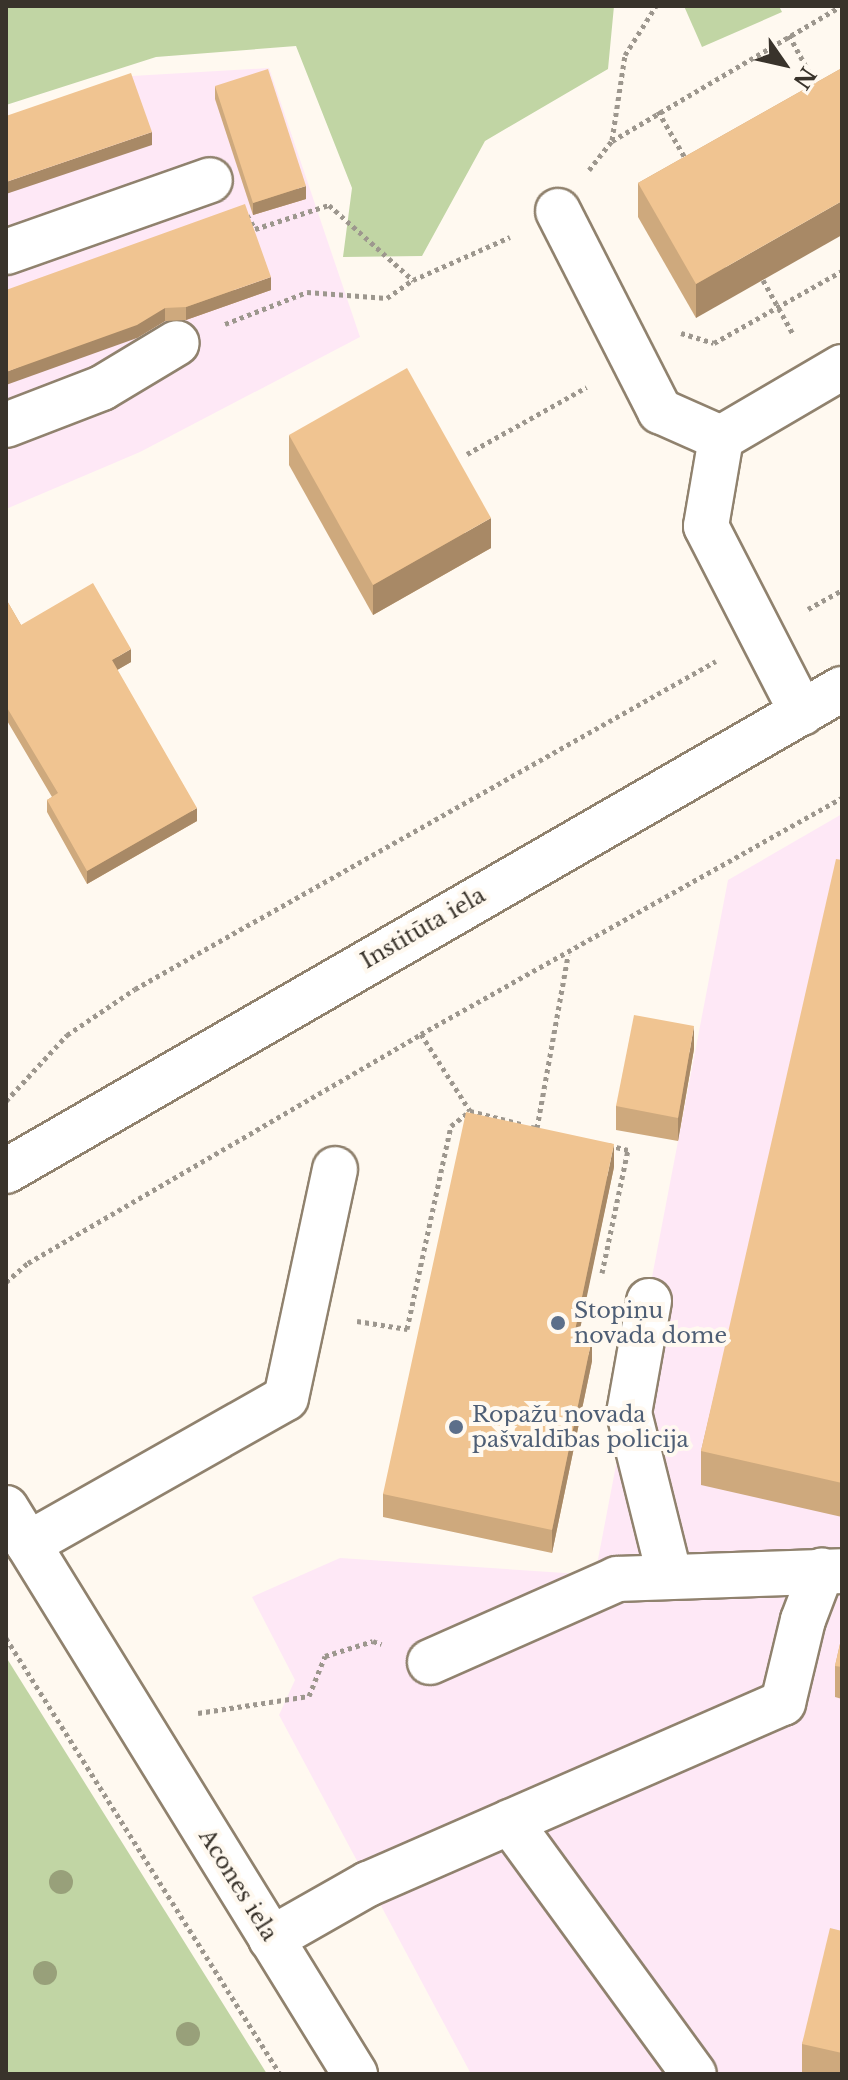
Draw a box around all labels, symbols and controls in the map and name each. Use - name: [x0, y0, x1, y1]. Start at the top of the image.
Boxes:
- north arrow: [744, 24, 824, 104]
- text: N: [787, 62, 821, 94]
- street label: Institūta iela: [356, 882, 490, 974]
- place label: Stopiņu novada dome: [574, 1297, 727, 1348]
- marker: Stopiņu novada dome: [549, 1314, 567, 1332]
- place label: Ropažu novada pašvaldības policija: [472, 1401, 689, 1452]
- marker: Ropažu novada pašvaldības policija: [447, 1418, 465, 1436]
- street label: Acones iela: [193, 1824, 283, 1946]

